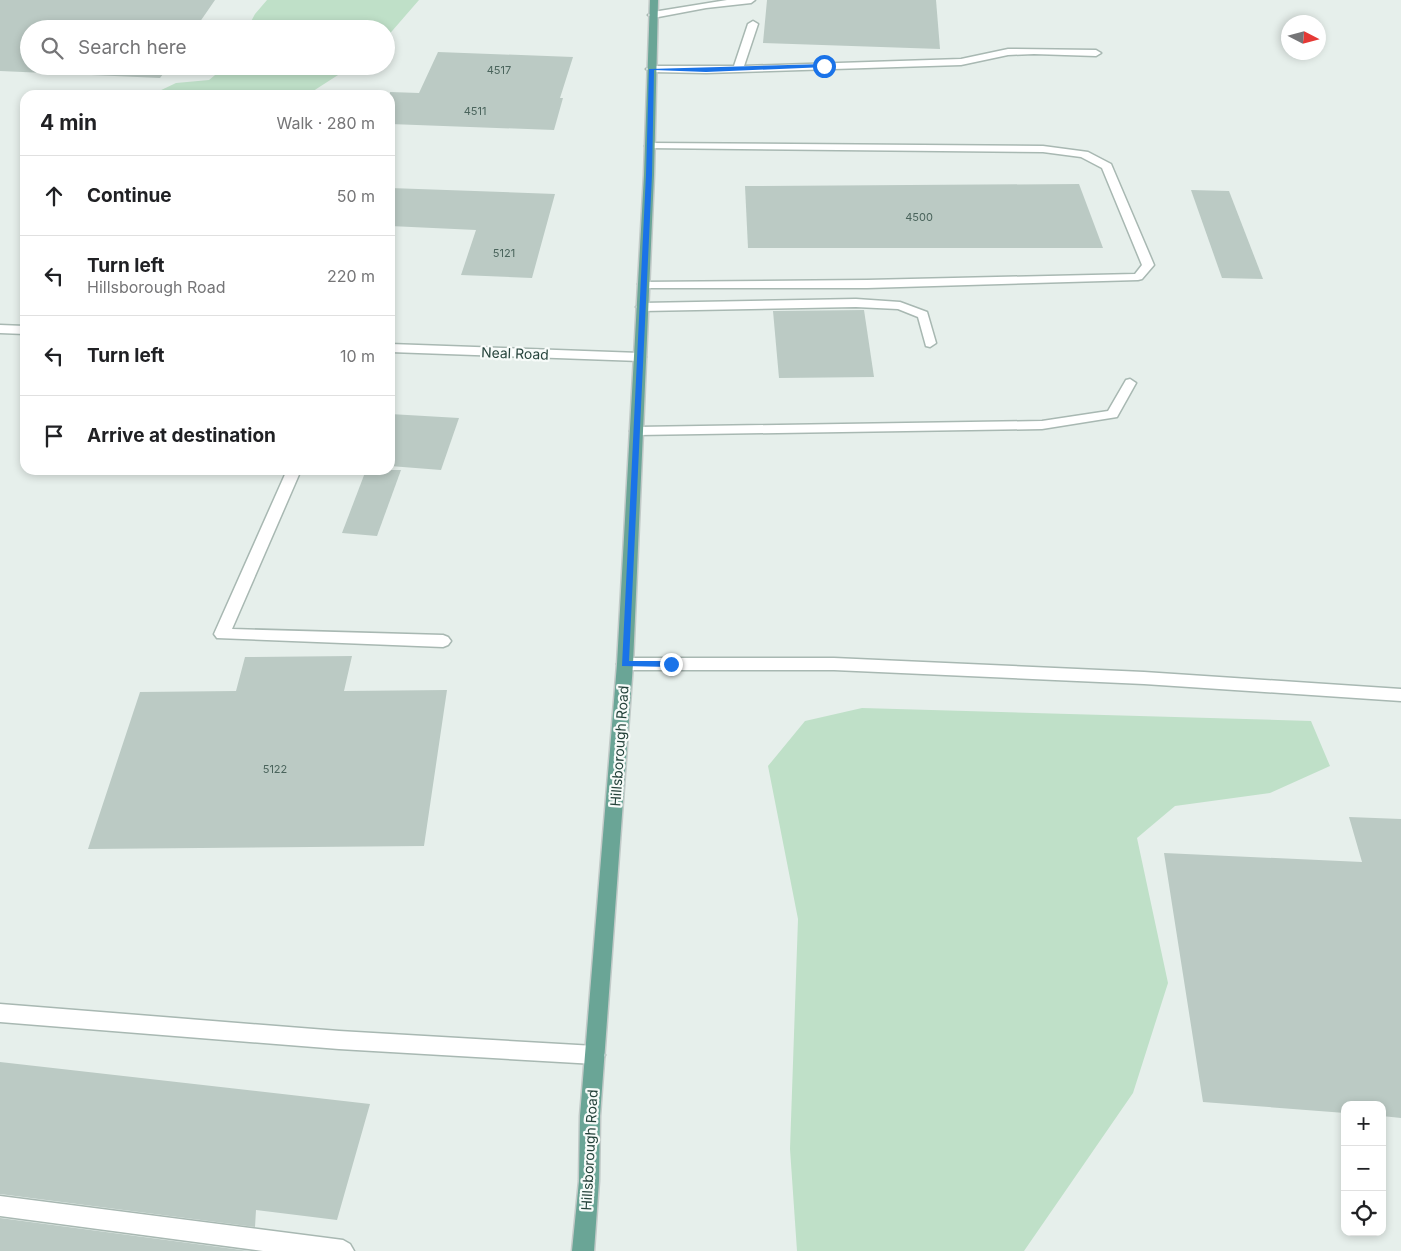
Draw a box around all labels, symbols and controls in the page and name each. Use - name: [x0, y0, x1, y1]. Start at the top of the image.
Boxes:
- north arrow: [1281, 15, 1326, 60]
- search box: [20, 20, 395, 75]
- icon: search: [38, 34, 66, 62]
- text: Search here: [78, 36, 187, 59]
- route start: [813, 55, 836, 78]
- house number: 4517: [487, 63, 511, 77]
- house number: 4511: [464, 104, 486, 118]
- text: 4 min: [40, 110, 97, 135]
- text: Walk · 280 m: [277, 113, 375, 133]
- icon: ahead: [40, 182, 68, 210]
- text: Continue: [87, 184, 172, 207]
- text: 50 m: [337, 186, 375, 206]
- house number: 4500: [905, 210, 933, 224]
- house number: 5121: [493, 246, 515, 260]
- text: Turn left: [87, 254, 165, 277]
- icon: left: [40, 262, 68, 290]
- text: 220 m: [327, 266, 375, 286]
- text: Hillsborough Road: [87, 277, 226, 297]
- icon: left: [40, 342, 68, 370]
- street label: Neal Road: [481, 343, 549, 363]
- text: Turn left: [87, 344, 165, 367]
- text: 10 m: [340, 346, 375, 366]
- icon: arrive: [40, 422, 68, 450]
- text: Arrive at destination: [87, 424, 276, 447]
- route end: [660, 653, 683, 676]
- street label: Hillsborough Road: [606, 685, 632, 807]
- house number: 5122: [263, 762, 287, 776]
- street label: Hillsborough Road: [577, 1089, 601, 1211]
- map controls: [1341, 1101, 1386, 1236]
- button: +: [1341, 1101, 1386, 1146]
- button: −: [1341, 1146, 1386, 1191]
- button: locate: [1341, 1191, 1386, 1236]

